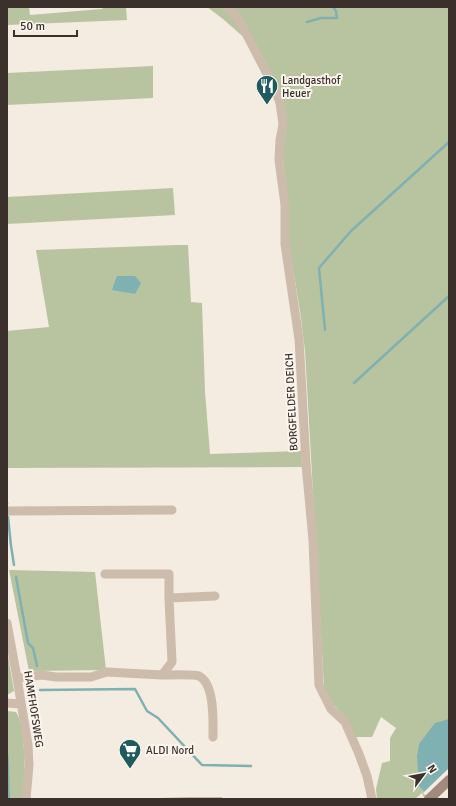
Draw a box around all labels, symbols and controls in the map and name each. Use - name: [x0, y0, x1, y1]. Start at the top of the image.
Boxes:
- scale bar: [14, 12, 77, 38]
- text: 50 m: [20, 19, 45, 34]
- restaurant icon: Landgasthof Heuer: [254, 73, 280, 106]
- place label: Landgasthof Heuer: [282, 74, 342, 100]
- street label: BORGFELDER DEICH: [282, 353, 301, 451]
- street label: HAMFHOFSWEG: [21, 670, 46, 748]
- supermarket icon: ALDI Nord: [117, 737, 143, 770]
- place label: ALDI Nord: [146, 744, 194, 757]
- north arrow: [404, 754, 444, 794]
- text: N: [425, 762, 440, 776]

